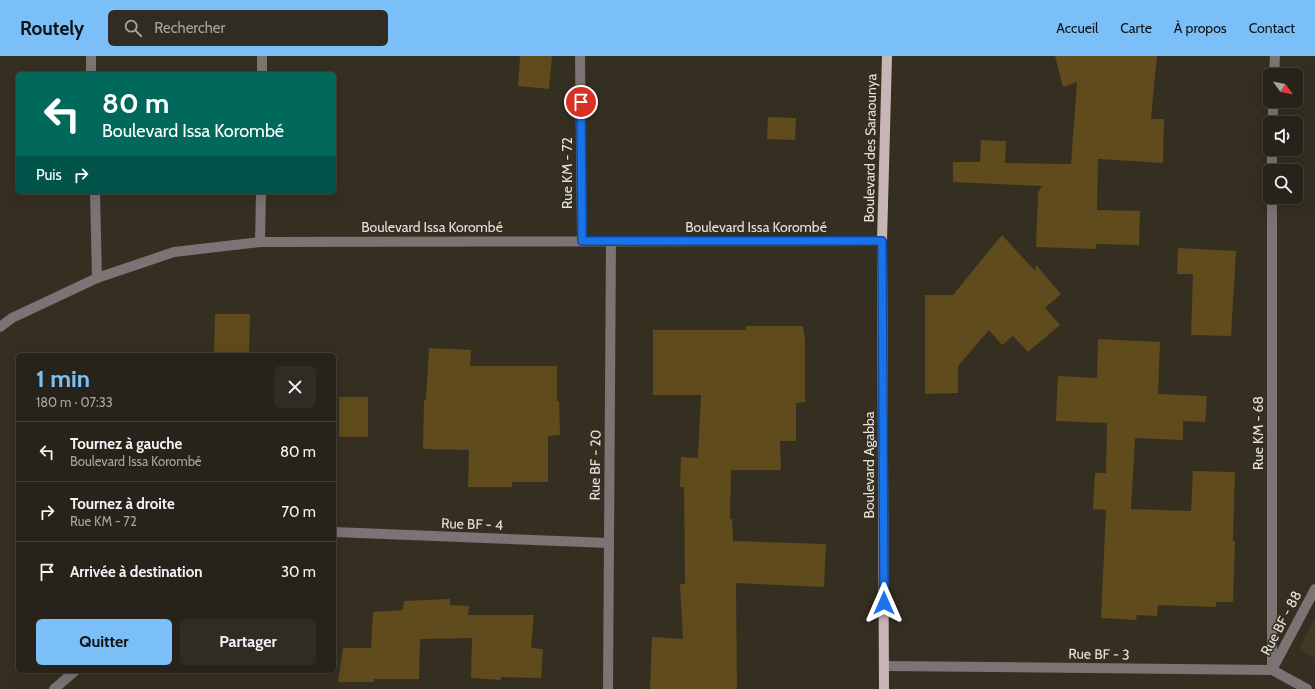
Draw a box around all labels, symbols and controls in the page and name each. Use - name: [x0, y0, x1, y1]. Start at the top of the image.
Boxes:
- search box: [108, 10, 388, 46]
- text: Routely: [20, 17, 84, 40]
- icon: search: [122, 17, 144, 39]
- text: Rechercher: [154, 19, 225, 37]
- text: Accueil: [1056, 19, 1098, 37]
- text: Carte: [1120, 19, 1152, 37]
- text: À propos: [1174, 19, 1227, 37]
- text: Contact: [1249, 19, 1295, 37]
- north arrow: [1263, 68, 1303, 108]
- map controls: [1263, 68, 1303, 204]
- street label: Boulevard des Saraounya: [860, 73, 880, 222]
- pin: [564, 85, 598, 119]
- text: 80 m: [102, 86, 169, 120]
- icon: left: [36, 88, 88, 140]
- icon: arrive: [570, 91, 592, 113]
- button: sound: [1263, 116, 1303, 156]
- text: Boulevard Issa Korombé: [102, 120, 284, 142]
- street label: Rue KM - 72: [558, 137, 576, 209]
- icon: right: [70, 164, 92, 186]
- button: search: [1263, 164, 1303, 204]
- text: Puis: [36, 166, 62, 184]
- street label: Boulevard Issa Korombé: [361, 218, 503, 236]
- street label: Boulevard Issa Korombé: [685, 218, 827, 236]
- text: 1 min: [36, 364, 90, 393]
- button: close: [274, 366, 316, 408]
- text: 180 m · 07:33: [36, 394, 113, 410]
- street label: Rue KM - 68: [1249, 396, 1267, 470]
- street label: Boulevard Agabba: [860, 411, 878, 518]
- street label: Rue BF - 20: [585, 429, 605, 501]
- text: Tournez à gauche: [70, 435, 182, 453]
- icon: left: [36, 441, 58, 463]
- text: 80 m: [280, 443, 316, 461]
- text: Boulevard Issa Korombé: [70, 453, 202, 469]
- text: Tournez à droite: [70, 495, 175, 513]
- icon: right: [36, 501, 58, 523]
- text: 70 m: [282, 503, 316, 521]
- text: Rue KM - 72: [70, 513, 137, 529]
- street label: Rue BF - 4: [441, 514, 503, 534]
- icon: arrive: [36, 561, 58, 583]
- text: Arrivée à destination: [70, 563, 202, 581]
- text: 30 m: [281, 563, 316, 581]
- position arrow: [863, 582, 905, 624]
- street label: Rue BF - 88: [1256, 588, 1306, 658]
- button: Quitter: [36, 619, 172, 665]
- button: Partager: [180, 619, 316, 665]
- street label: Rue BF - 3: [1068, 644, 1130, 664]

